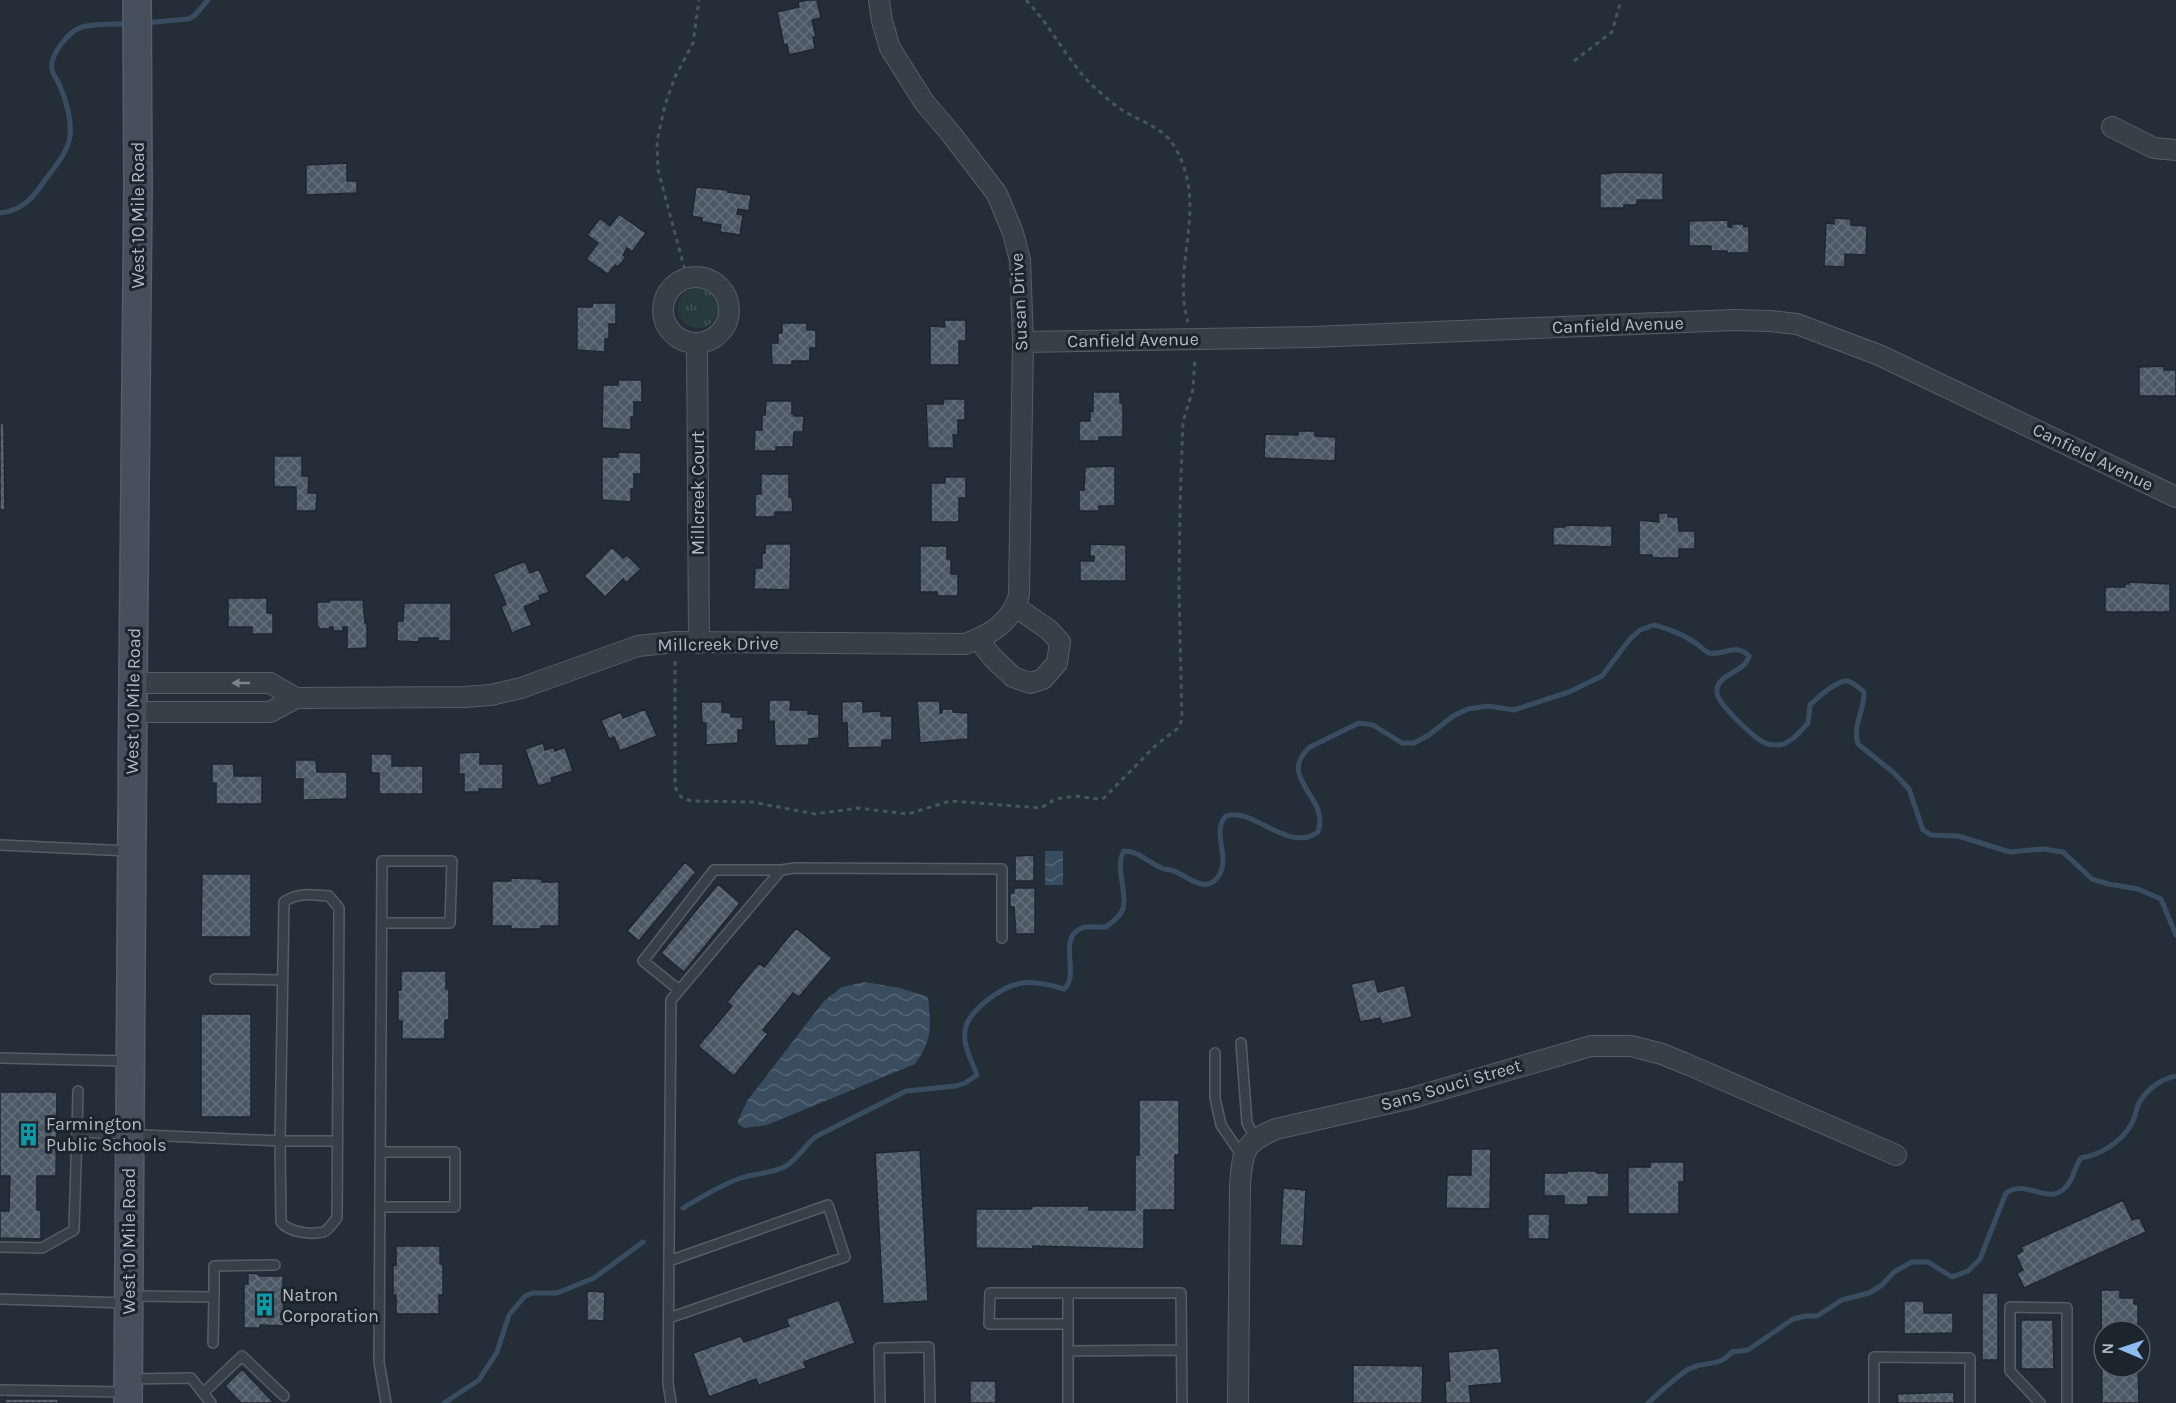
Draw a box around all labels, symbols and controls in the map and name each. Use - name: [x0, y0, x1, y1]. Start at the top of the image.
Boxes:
- street label: West 10 Mile Road: [127, 142, 149, 288]
- street label: Susan Drive: [1005, 252, 1033, 352]
- street label: Canfield Avenue: [1552, 312, 1684, 338]
- street label: Canfield Avenue: [1067, 328, 1199, 352]
- street label: Canfield Avenue: [2029, 418, 2157, 496]
- street label: Millcreek Court: [687, 431, 709, 555]
- street label: West 10 Mile Road: [121, 627, 145, 775]
- street label: Millcreek Drive: [657, 632, 779, 656]
- one-way arrow: [232, 678, 251, 688]
- street label: Sans Souci Street: [1378, 1054, 1524, 1116]
- place label: Farmington Public Schools: [46, 1113, 167, 1156]
- building icon: Farmington Public Schools: [15, 1121, 41, 1147]
- street label: West 10 Mile Road: [118, 1168, 140, 1314]
- place label: Natron Corporation: [282, 1284, 379, 1327]
- building icon: Natron Corporation: [251, 1292, 277, 1318]
- north arrow: [2092, 1319, 2152, 1379]
- text: N: [2098, 1342, 2117, 1355]

